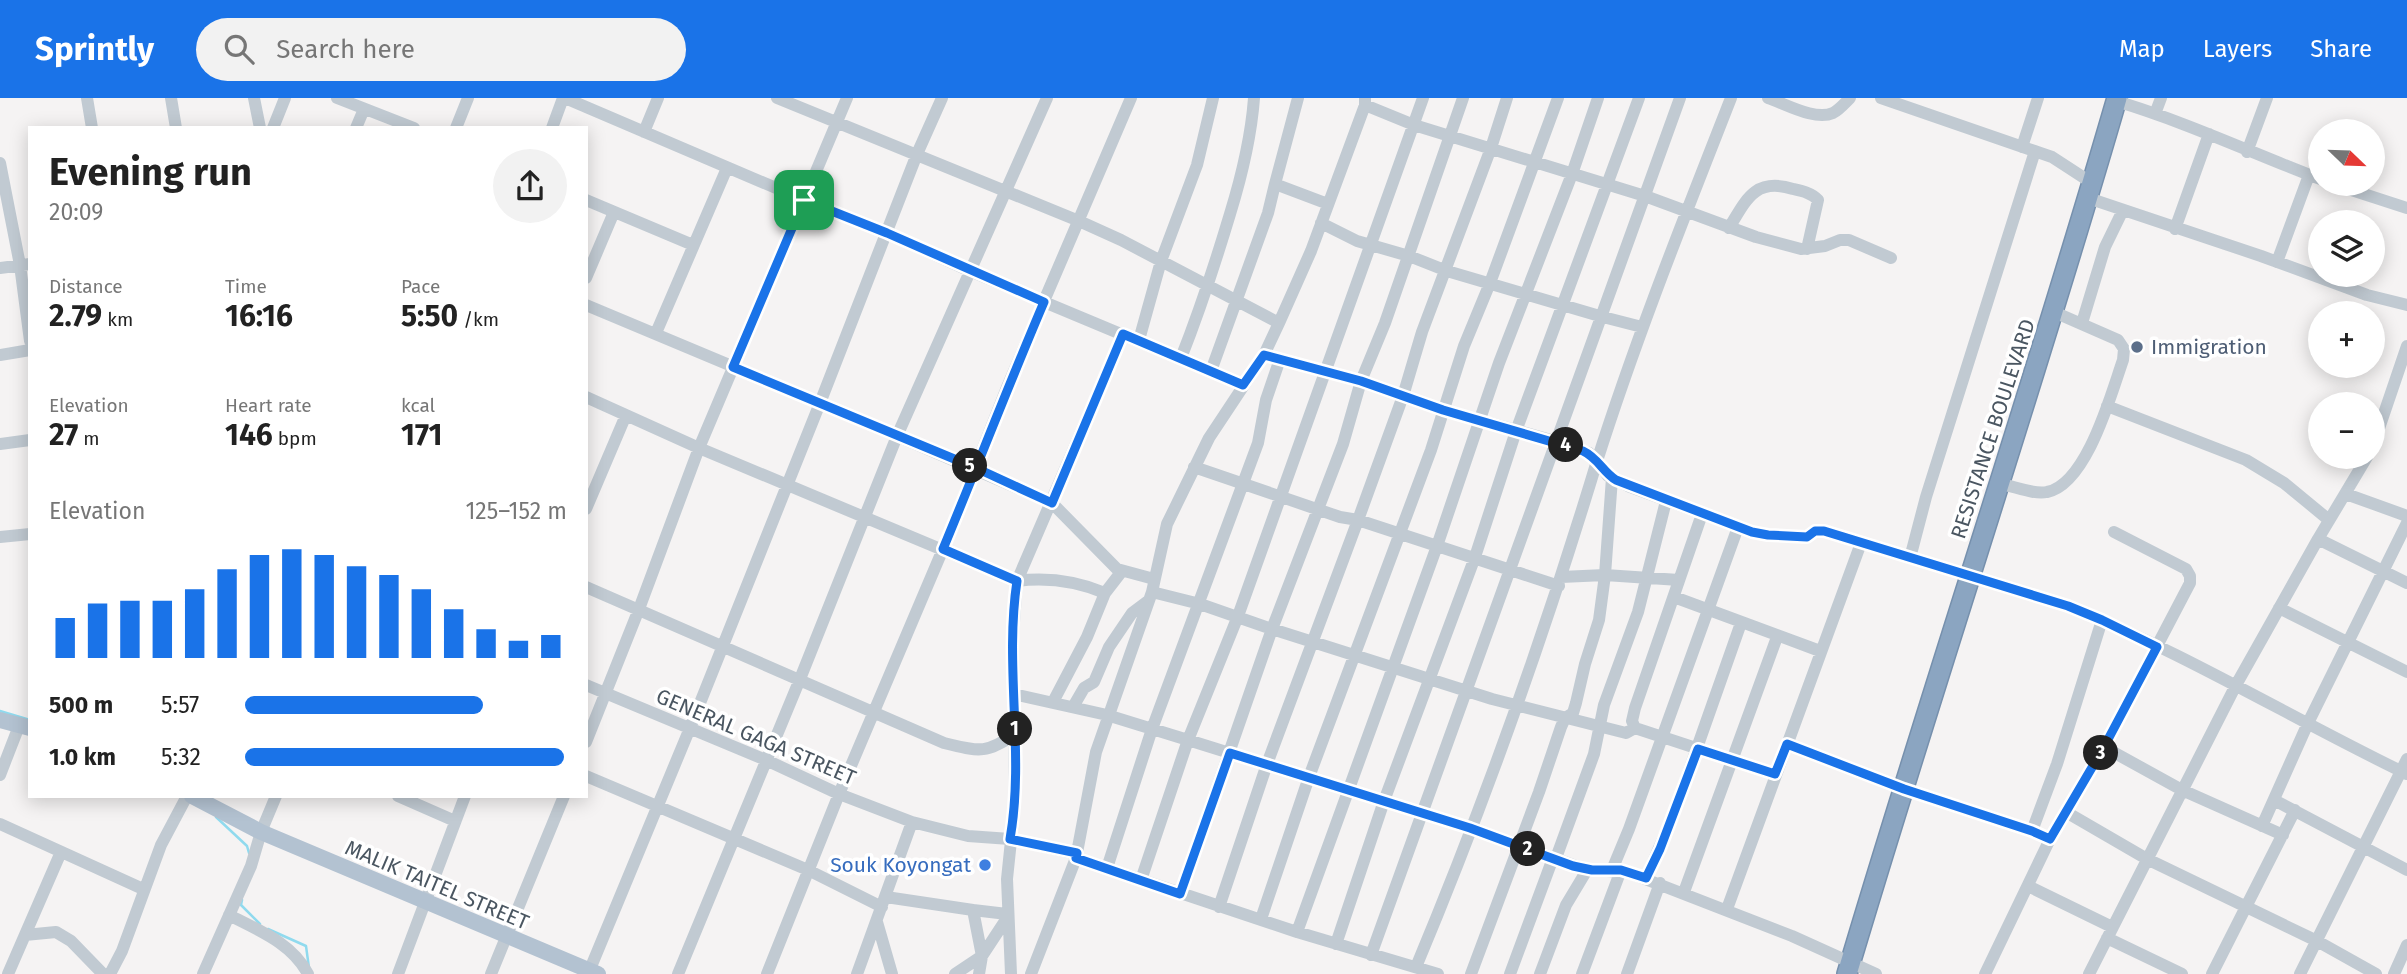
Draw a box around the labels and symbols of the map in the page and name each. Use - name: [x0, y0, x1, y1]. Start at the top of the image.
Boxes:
- north arrow: [2308, 119, 2385, 196]
- pin: [774, 170, 834, 230]
- street label: RESISTANCE BOULEVARD: [1945, 316, 2041, 542]
- place label: Immigration: [2151, 334, 2267, 360]
- marker: Immigration: [2129, 339, 2145, 355]
- pin: 4: [1548, 428, 1584, 462]
- pin: 5: [953, 448, 988, 484]
- street label: GENERAL GAGA STREET: [652, 683, 860, 791]
- pin: 1: [998, 712, 1032, 746]
- pin: 3: [2084, 736, 2118, 770]
- pin: 2: [1510, 832, 1546, 866]
- street label: MALIK TAITEL STREET: [341, 835, 533, 936]
- place label: Souk Koyongat: [830, 852, 971, 878]
- marker: Souk Koyongat: [977, 857, 993, 873]

